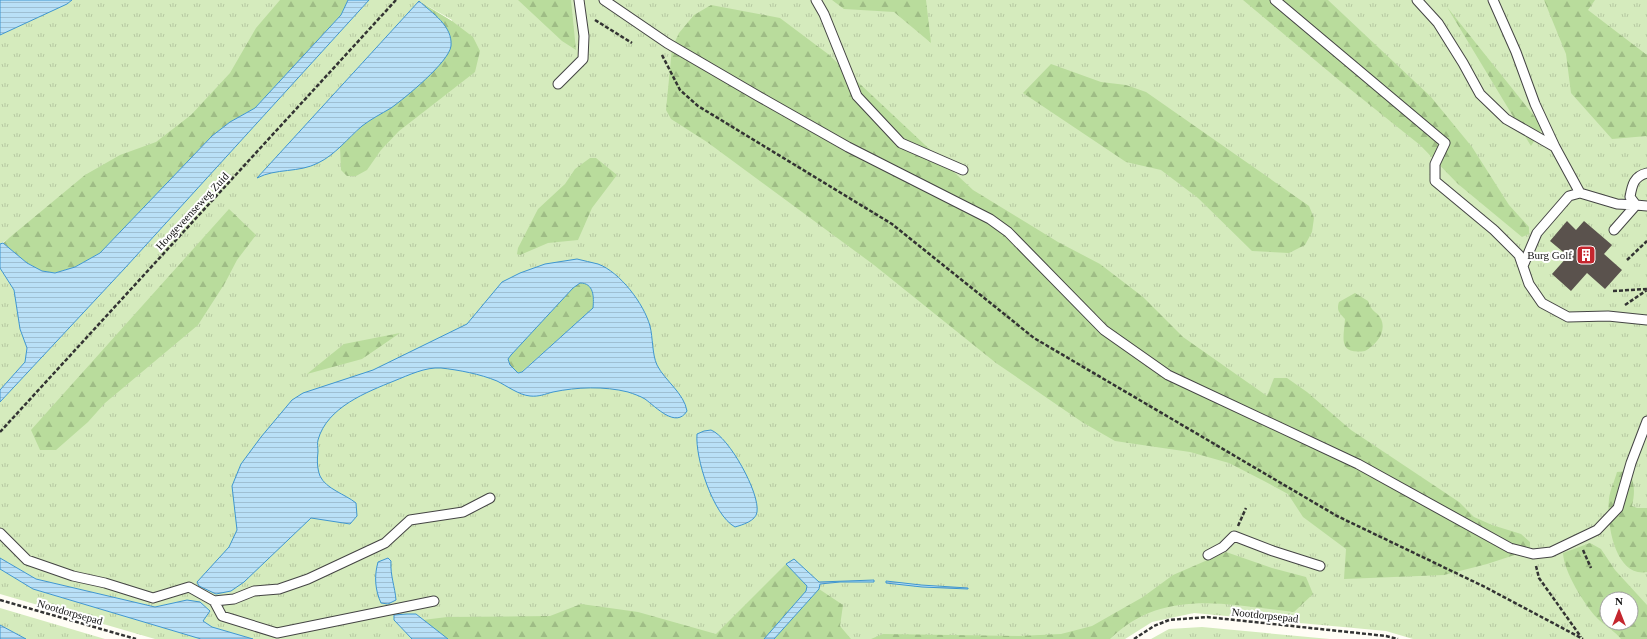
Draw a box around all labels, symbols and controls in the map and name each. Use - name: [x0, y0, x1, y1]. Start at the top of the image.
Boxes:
- street label: Hoogeveenseweg Zuid: [153, 170, 231, 252]
- building icon: Burg Golf: [1575, 244, 1597, 266]
- place label: Burg Golf: [1527, 249, 1572, 261]
- north arrow: [1599, 591, 1639, 631]
- text: N: [1615, 595, 1623, 607]
- street label: Nootdorpsepad: [36, 597, 104, 627]
- street label: Nootdorpsepad: [1231, 606, 1300, 625]

